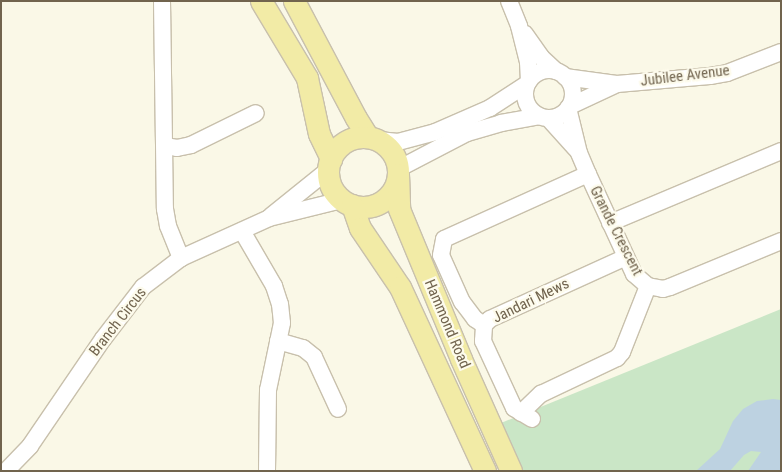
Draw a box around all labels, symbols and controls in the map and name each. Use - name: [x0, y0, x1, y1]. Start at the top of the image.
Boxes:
- street label: Jubilee Avenue: [640, 62, 730, 90]
- street label: Grande Crescent: [586, 183, 646, 279]
- street label: Jandari Mews: [490, 275, 572, 327]
- street label: Hammond Road: [420, 277, 474, 371]
- street label: Branch Circus: [86, 284, 150, 360]

